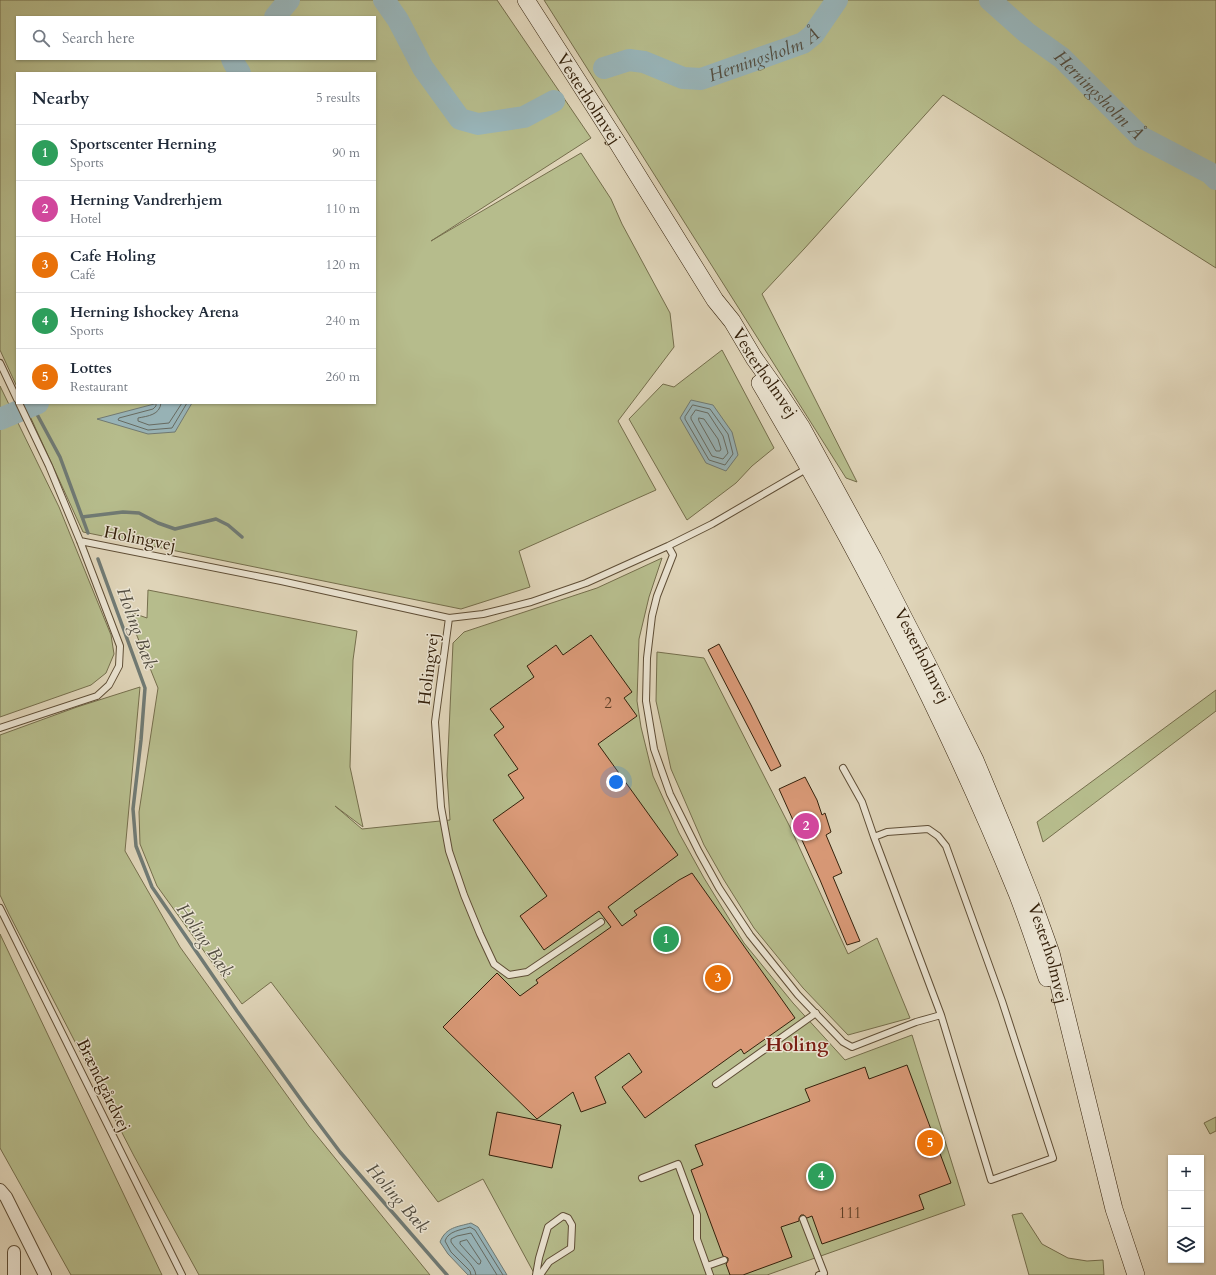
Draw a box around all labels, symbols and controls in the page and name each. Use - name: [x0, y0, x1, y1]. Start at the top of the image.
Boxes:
- search box: [16, 16, 376, 60]
- water label: Herningsholm Å: [705, 22, 826, 88]
- icon: search: [30, 27, 52, 49]
- text: Search here: [62, 28, 135, 48]
- water label: Herningsholm Å: [1048, 45, 1150, 146]
- street label: Vesterholmvej: [551, 49, 626, 149]
- text: Nearby: [32, 87, 89, 110]
- text: 5 results: [316, 89, 360, 107]
- text: Sportscenter Herning: [70, 134, 216, 154]
- text: 1: [42, 144, 48, 162]
- text: 90 m: [332, 144, 360, 162]
- text: Sports: [70, 154, 104, 172]
- text: Herning Vandrerhjem: [70, 190, 222, 210]
- text: 2: [42, 200, 48, 218]
- text: 110 m: [326, 200, 360, 218]
- text: Hotel: [70, 210, 101, 228]
- text: Cafe Holing: [70, 246, 155, 266]
- text: 3: [42, 256, 48, 274]
- text: 120 m: [326, 256, 360, 274]
- text: Café: [70, 266, 95, 284]
- text: Herning Ishockey Arena: [70, 302, 239, 322]
- text: 4: [42, 312, 48, 330]
- text: 240 m: [326, 312, 360, 330]
- text: Sports: [70, 322, 104, 340]
- street label: Vesterholmvej: [727, 324, 803, 422]
- text: Lottes: [70, 358, 112, 378]
- text: 5: [42, 368, 48, 386]
- text: 260 m: [326, 368, 360, 386]
- text: Restaurant: [70, 378, 128, 396]
- street label: Holingvej: [102, 520, 178, 557]
- water label: Holing Bæk: [110, 584, 163, 673]
- street label: Vesterholmvej: [889, 604, 956, 707]
- street label: Holingvej: [413, 632, 444, 707]
- house number: 2: [604, 693, 612, 713]
- your location: [606, 772, 626, 792]
- pin: 2: [793, 811, 819, 841]
- water label: Holing Bæk: [170, 898, 239, 982]
- street label: Vesterholmvej: [1022, 900, 1074, 1006]
- pin: 1: [653, 924, 679, 954]
- pin: 3: [705, 963, 731, 993]
- district label: Holing: [766, 1032, 829, 1058]
- street label: Brændgårdvej: [71, 1035, 136, 1136]
- pin: 5: [917, 1128, 943, 1158]
- map controls: [1168, 1155, 1204, 1263]
- button: +: [1168, 1155, 1204, 1191]
- water label: Holing Bæk: [360, 1158, 435, 1239]
- pin: 4: [808, 1161, 834, 1191]
- button: −: [1168, 1191, 1204, 1227]
- house number: 111: [838, 1203, 862, 1223]
- button: layers: [1168, 1227, 1204, 1263]

